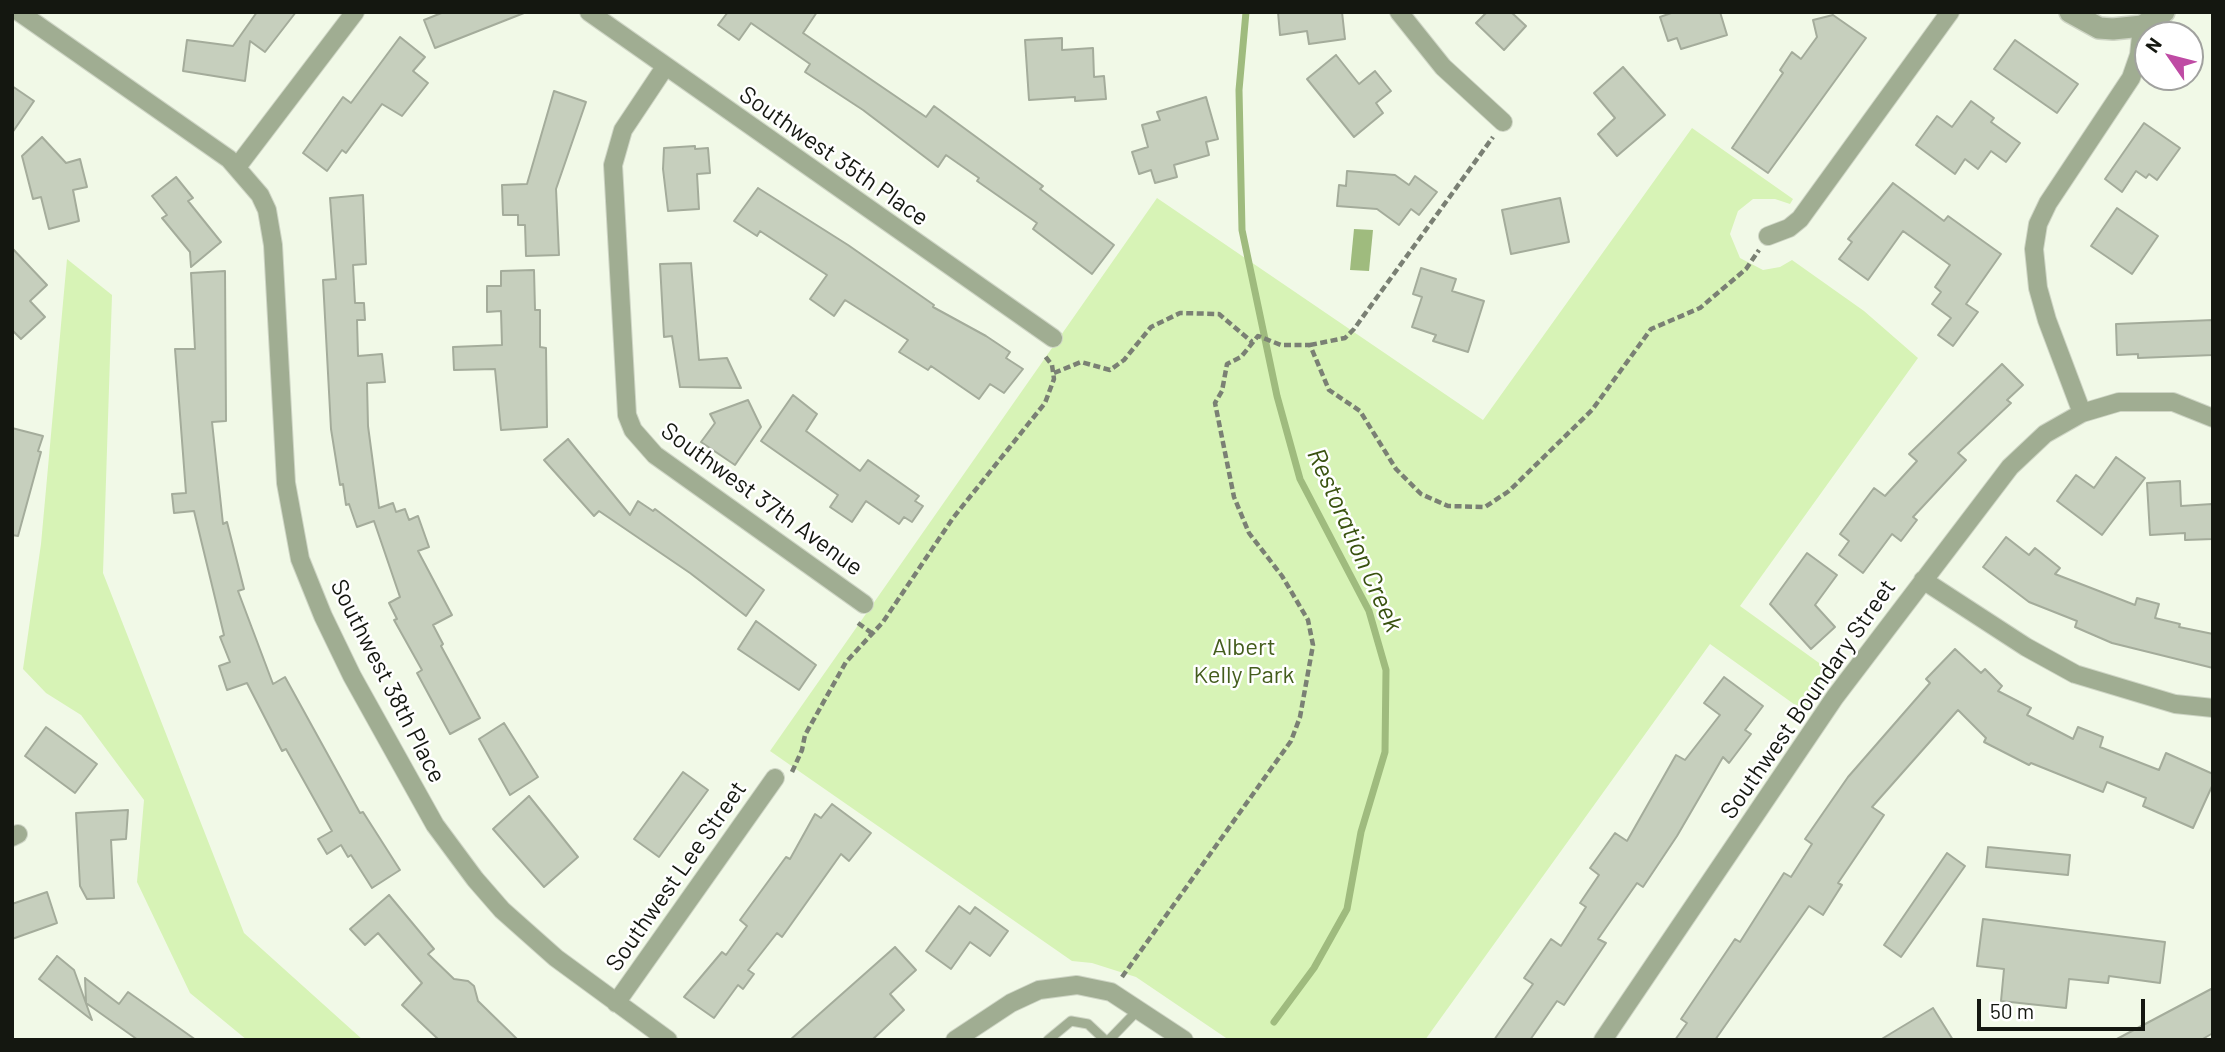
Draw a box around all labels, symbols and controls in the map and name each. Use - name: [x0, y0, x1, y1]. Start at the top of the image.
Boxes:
- north arrow: [2134, 21, 2204, 91]
- text: N: [2140, 33, 2166, 57]
- street label: Southwest 35th Place: [734, 80, 934, 232]
- street label: Southwest 37th Avenue: [655, 416, 869, 582]
- water label: Restoration Creek: [1301, 443, 1409, 637]
- street label: Southwest 38th Place: [324, 574, 452, 788]
- street label: Southwest Boundary Street: [1714, 574, 1902, 824]
- park label: Albert Kelly Park: [1193, 633, 1295, 689]
- street label: Southwest Lee Street: [600, 775, 752, 977]
- scale bar: [1980, 986, 2148, 1030]
- text: 50 m: [1990, 998, 2034, 1023]

